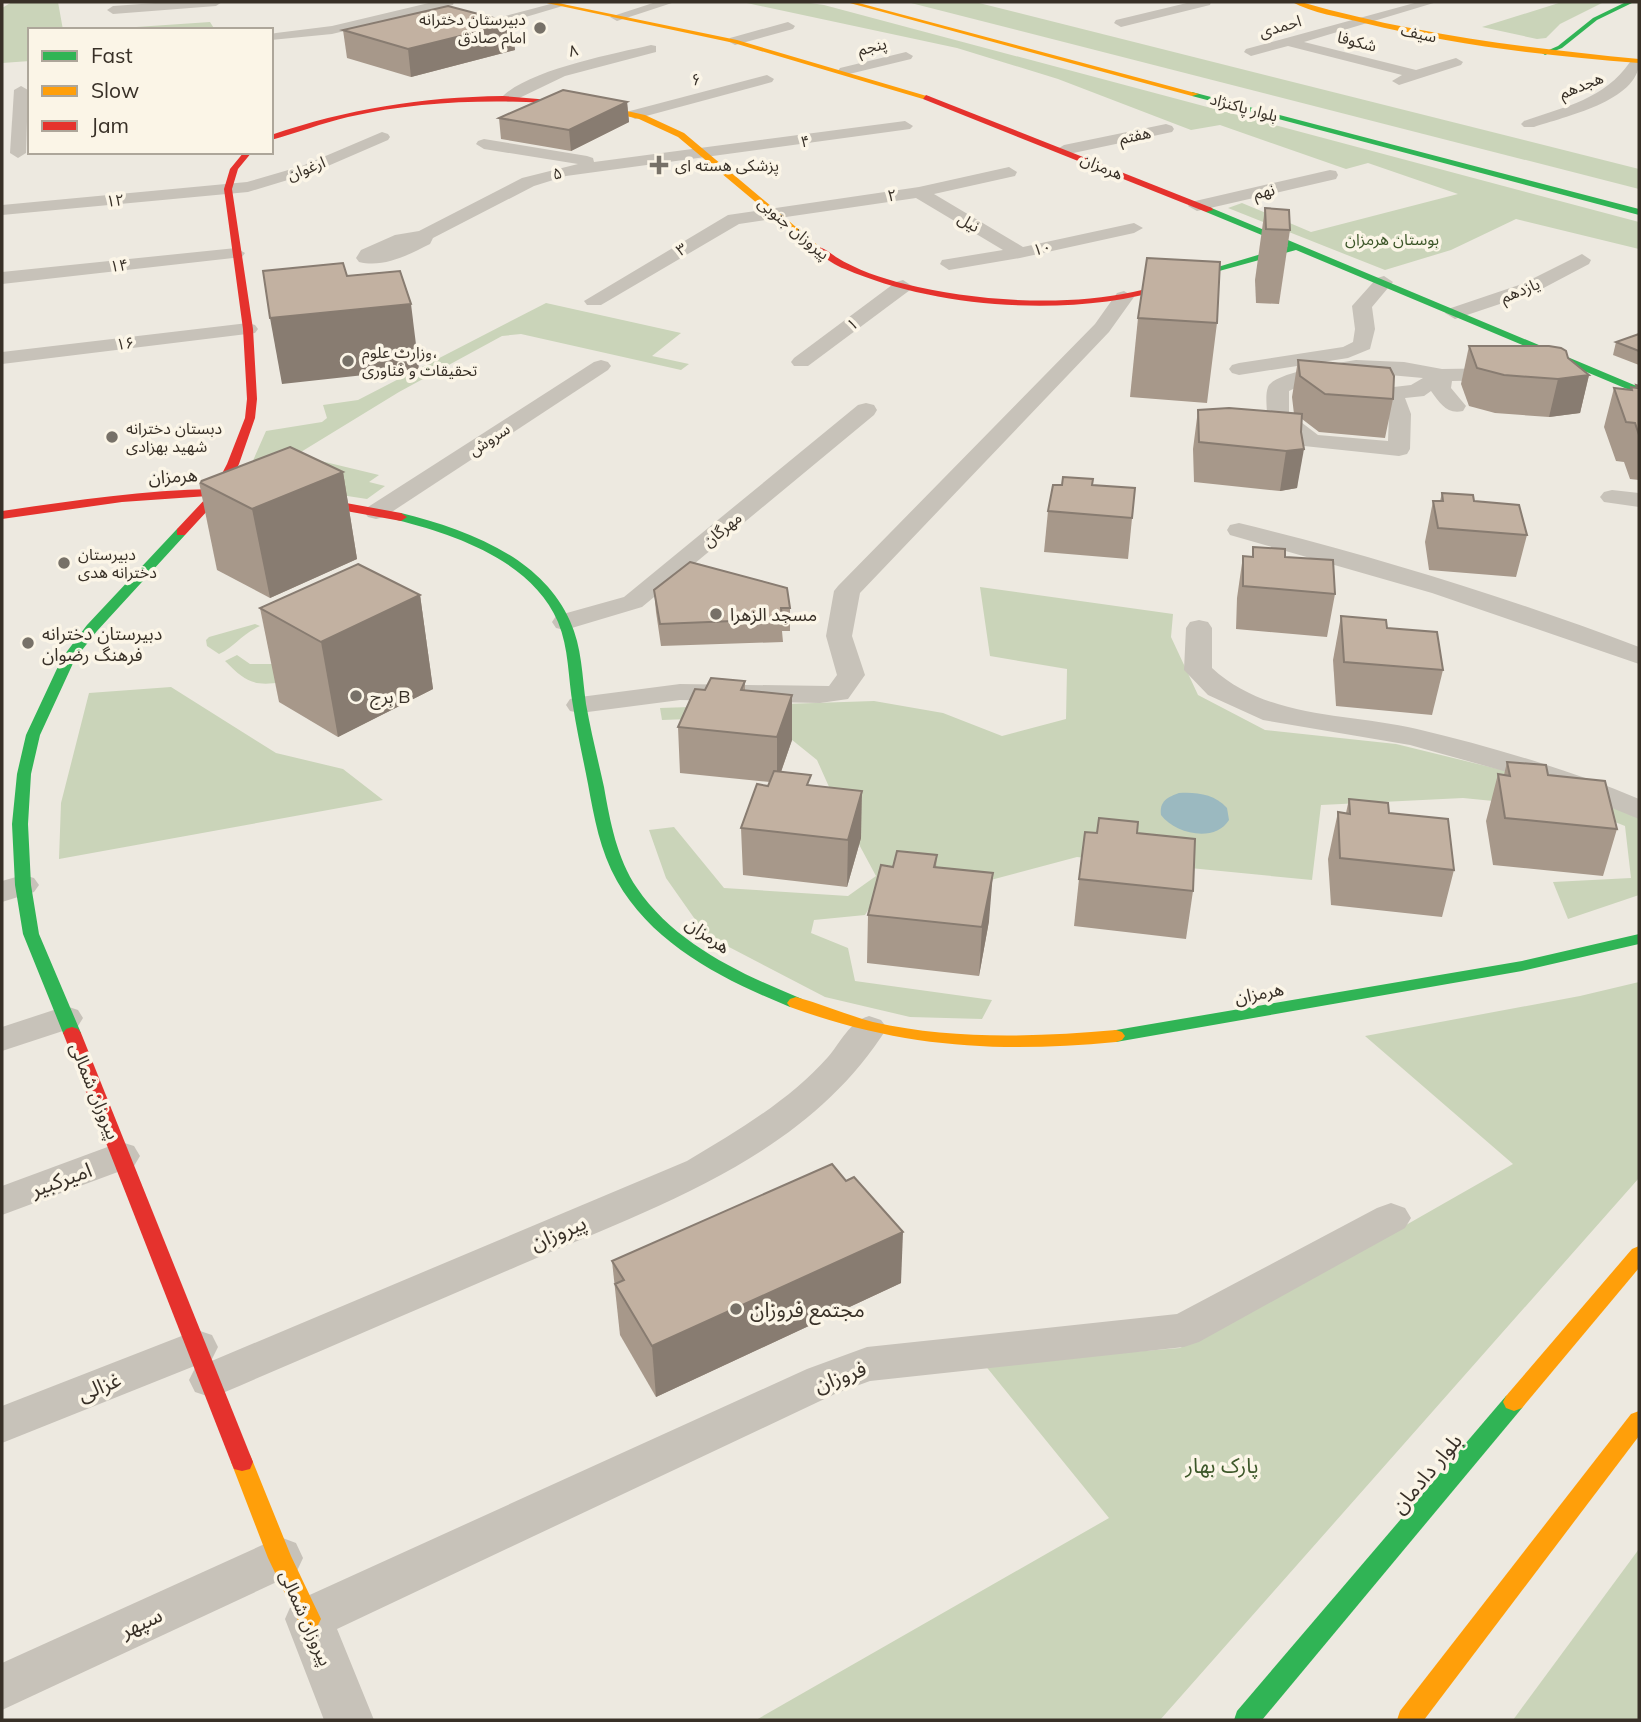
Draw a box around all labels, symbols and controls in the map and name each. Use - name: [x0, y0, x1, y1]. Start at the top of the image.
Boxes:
- place label: دبیرستان دخترانه امام صادق: [419, 9, 526, 50]
- street label: احمدی: [1257, 10, 1303, 42]
- street label: سیف: [1399, 19, 1439, 47]
- marker: دبیرستان دخترانه امام صادق: [532, 20, 548, 36]
- street label: شکوفا: [1335, 26, 1379, 56]
- legend: [28, 28, 273, 154]
- street label: پنجم: [855, 33, 889, 62]
- street label: ۸: [566, 39, 580, 61]
- text: Fast: [91, 42, 133, 68]
- street label: هجدهم: [1556, 67, 1607, 106]
- street label: ۶: [689, 68, 703, 90]
- text: Slow: [91, 77, 139, 103]
- street label: بلوار پاکنژاد: [1208, 88, 1280, 127]
- text: Jam: [91, 112, 129, 138]
- street label: هفتم: [1117, 122, 1153, 151]
- street label: ۴: [799, 131, 811, 151]
- street label: هرمزان: [1078, 148, 1126, 184]
- street label: ارغوان: [284, 152, 328, 184]
- marker: پزشکی هسته ای: [649, 155, 669, 175]
- place label: پزشکی هسته ای: [675, 155, 779, 176]
- street label: ۵: [550, 162, 564, 184]
- street label: نهم: [1251, 179, 1277, 206]
- street label: ۲: [886, 184, 898, 206]
- street label: ۱۲: [105, 189, 125, 211]
- street label: پیروزان جنوبی: [753, 192, 834, 265]
- street label: نیل: [954, 208, 984, 236]
- park label: بوستان هرمزان: [1345, 229, 1439, 249]
- street label: ۱۰: [1031, 236, 1053, 260]
- street label: ۳: [672, 238, 690, 260]
- street label: ۱۴: [109, 254, 129, 276]
- street label: یازدهم: [1497, 273, 1544, 310]
- street label: ۱: [842, 313, 862, 335]
- street label: ۱۶: [115, 332, 135, 354]
- place label: وزارت علوم، تحقیقات و فناوری: [362, 342, 478, 380]
- marker: وزارت علوم، تحقیقات و فناوری: [340, 353, 356, 369]
- place label: دبستان دخترانه شهید بهزادی: [126, 418, 222, 456]
- street label: سروش: [465, 418, 513, 460]
- marker: دبستان دخترانه شهید بهزادی: [104, 429, 120, 445]
- street label: هرمزان: [148, 463, 198, 489]
- street label: مهرگان: [698, 507, 746, 551]
- place label: دبیرستان دخترانه هدی: [78, 544, 157, 582]
- marker: دبیرستان دخترانه هدی: [56, 555, 72, 571]
- place label: مسجد الزهرا: [730, 603, 817, 626]
- marker: مسجد الزهرا: [708, 606, 724, 622]
- place label: دبیرستان دخترانه فرهنگ رضوان: [42, 622, 162, 666]
- marker: دبیرستان دخترانه فرهنگ رضوان: [20, 635, 36, 651]
- place label: برج B: [370, 685, 410, 710]
- marker: برج B: [348, 688, 364, 704]
- street label: هرمزان: [681, 911, 735, 959]
- street label: هرمزان: [1233, 977, 1285, 1009]
- street label: پیروزان شمالی: [65, 1039, 125, 1143]
- street label: امیرکبیر: [26, 1156, 95, 1202]
- street label: پیروزان: [526, 1209, 590, 1256]
- place label: مجتمع فروزان: [750, 1296, 865, 1325]
- marker: مجتمع فروزان: [728, 1301, 744, 1317]
- street label: فروزان: [810, 1355, 870, 1397]
- street label: غزالی: [74, 1366, 124, 1406]
- street label: بلوار دادمان: [1385, 1428, 1467, 1518]
- park label: پارک بهار: [1184, 1452, 1259, 1479]
- street label: پیروزان شمالی: [275, 1567, 337, 1670]
- street label: سپهر: [115, 1601, 167, 1644]

